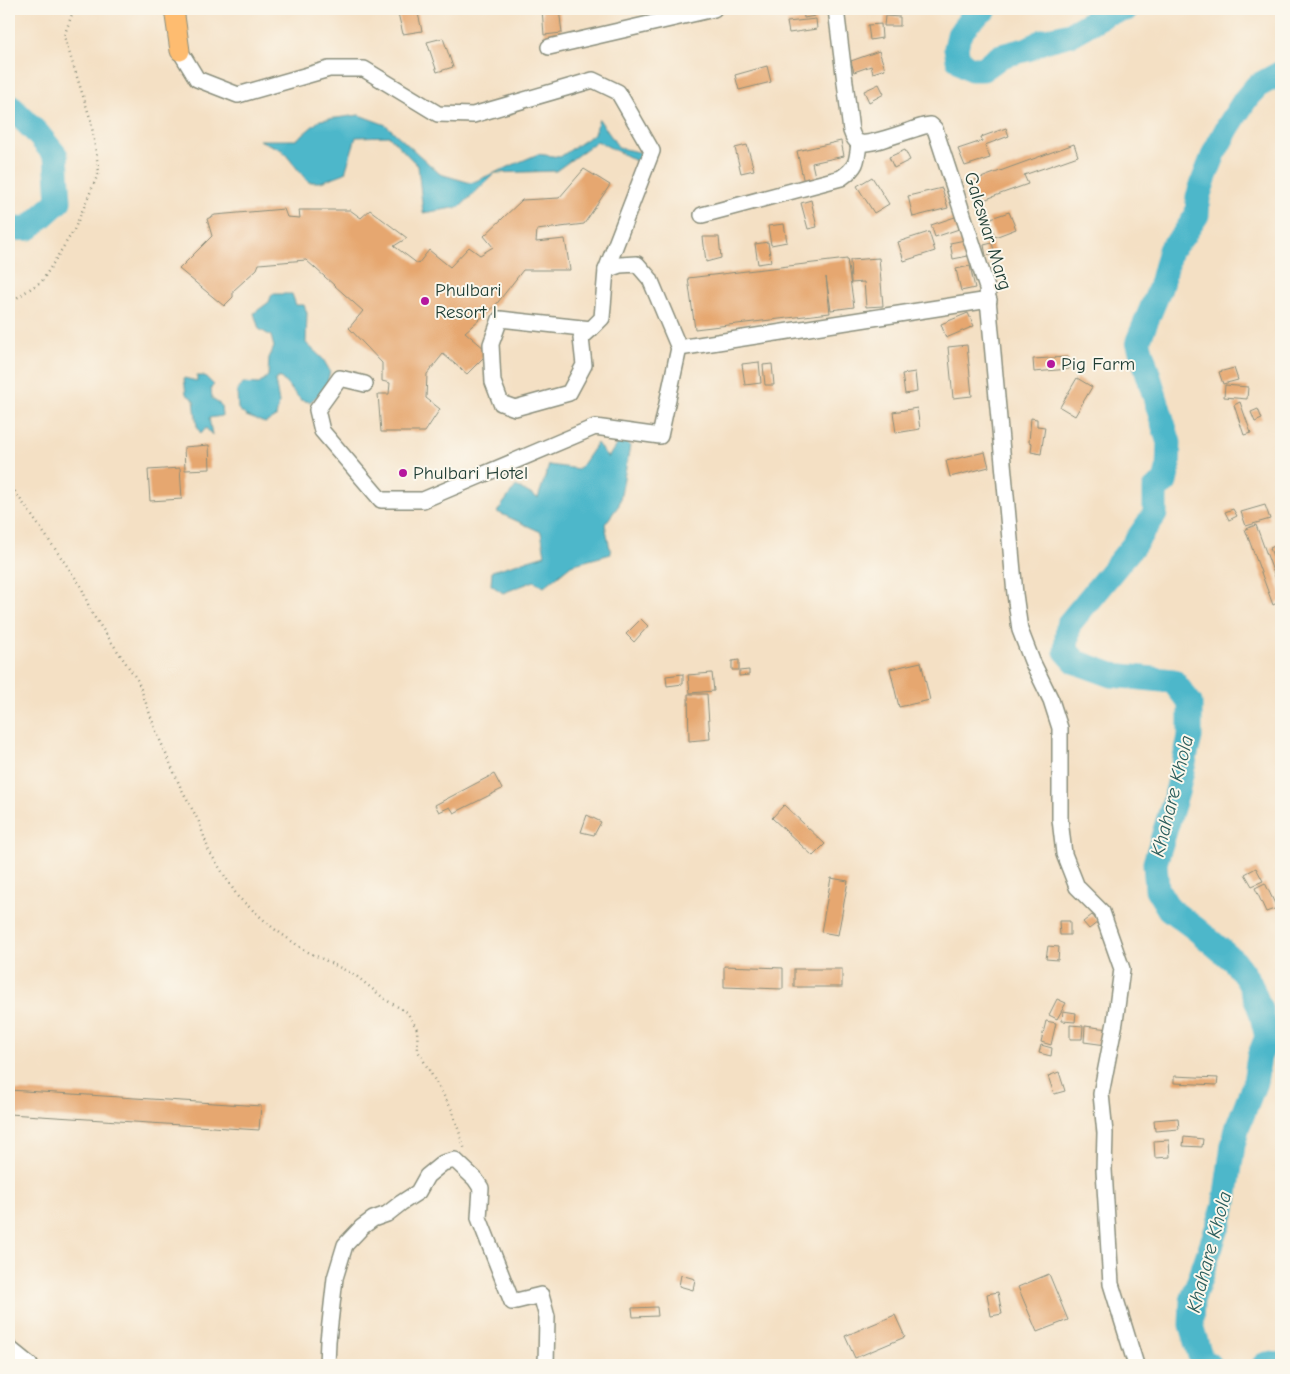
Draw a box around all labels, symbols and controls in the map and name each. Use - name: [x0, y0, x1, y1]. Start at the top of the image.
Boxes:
- street label: Galeswar Marg: [960, 169, 1016, 293]
- place label: Phulbari Resort l: [435, 279, 502, 323]
- marker: Phulbari Resort l: [419, 295, 431, 307]
- place label: Pig Farm: [1061, 353, 1135, 375]
- marker: Pig Farm: [1045, 358, 1057, 370]
- place label: Phulbari Hotel: [413, 462, 528, 484]
- marker: Phulbari Hotel: [397, 467, 409, 479]
- water label: Khahare Khola: [1146, 733, 1198, 859]
- water label: Khahare Khola: [1182, 1189, 1236, 1315]

